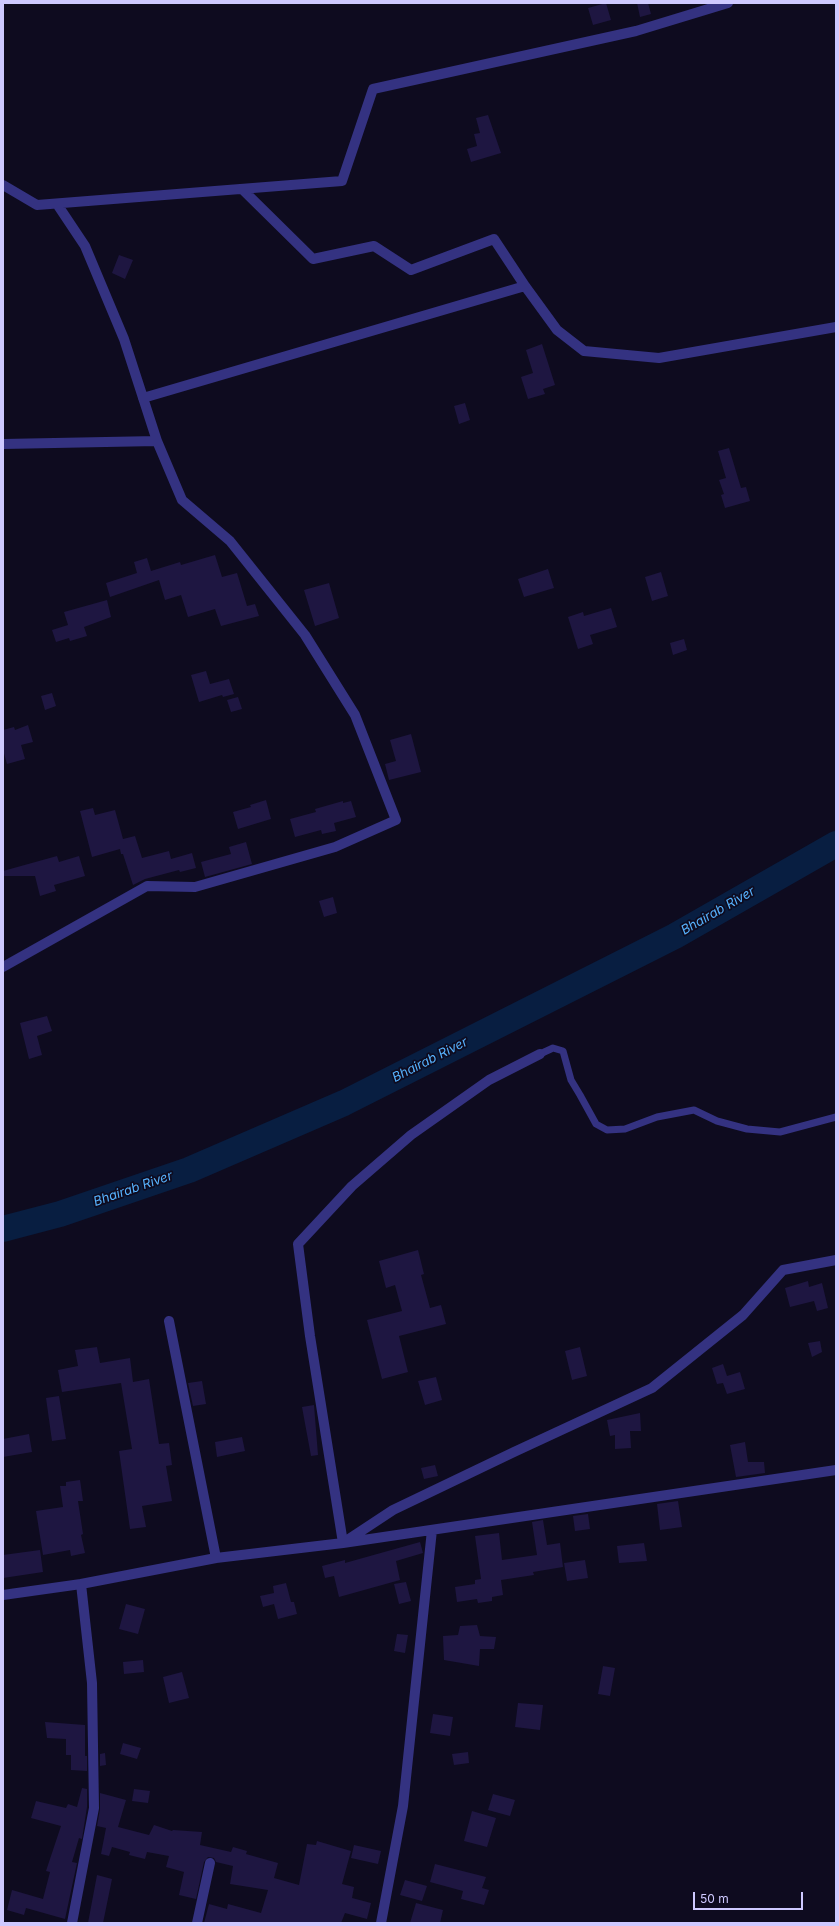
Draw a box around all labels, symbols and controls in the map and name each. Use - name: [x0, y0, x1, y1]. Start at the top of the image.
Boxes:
- water label: Bhairab River: [678, 884, 758, 938]
- water label: Bhairab River: [390, 1034, 470, 1086]
- water label: Bhairab River: [91, 1168, 175, 1210]
- scale bar: [695, 1884, 805, 1910]
- text: 50 m: [700, 1891, 729, 1906]

